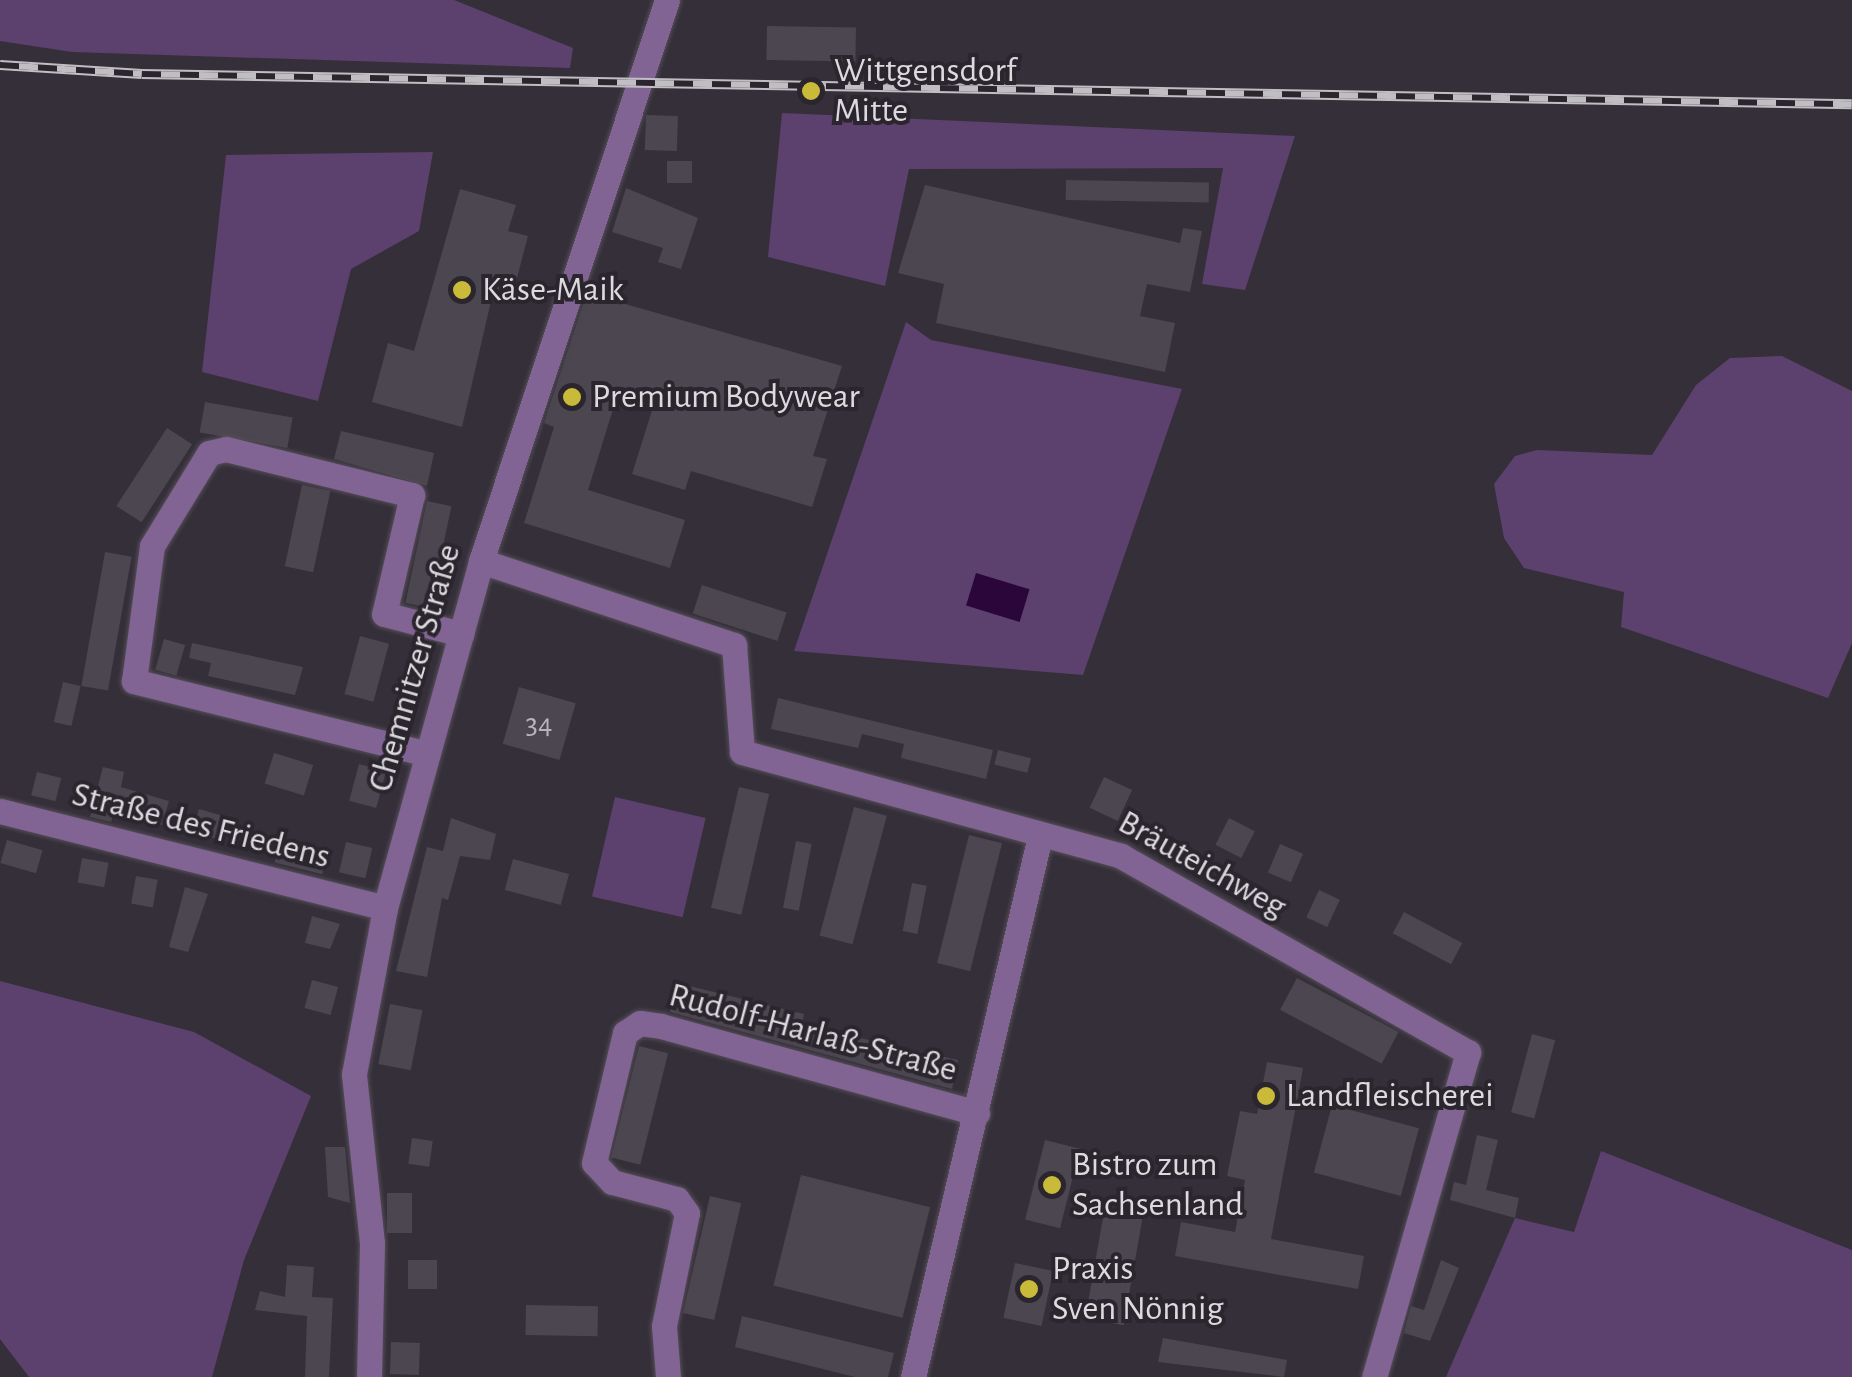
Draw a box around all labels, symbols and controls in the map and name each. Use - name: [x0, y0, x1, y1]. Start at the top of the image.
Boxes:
- place label: Wittgensdorf Mitte: [834, 50, 1016, 132]
- marker: Wittgensdorf Mitte: [798, 78, 824, 104]
- place label: Käse-Maik: [482, 269, 624, 311]
- marker: Käse-Maik: [451, 279, 473, 301]
- place label: Premium Bodywear: [592, 376, 860, 418]
- marker: Premium Bodywear: [561, 386, 583, 408]
- street label: Chemnitzer Straße: [360, 539, 470, 797]
- house number: 34: [526, 706, 552, 742]
- street label: Straße des Friedens: [68, 774, 334, 878]
- street label: Bräuteichweg: [1111, 802, 1293, 928]
- street label: Rudolf-Harlaß-Straße: [664, 974, 962, 1092]
- place label: Landfleischerei: [1286, 1075, 1494, 1117]
- marker: Landfleischerei: [1255, 1085, 1277, 1107]
- place label: Bistro zum Sachsenland: [1072, 1144, 1243, 1226]
- marker: Bistro zum Sachsenland: [1041, 1174, 1063, 1196]
- place label: Praxis Sven Nönnig: [1052, 1248, 1223, 1330]
- marker: Praxis Sven Nönnig: [1016, 1276, 1042, 1302]

